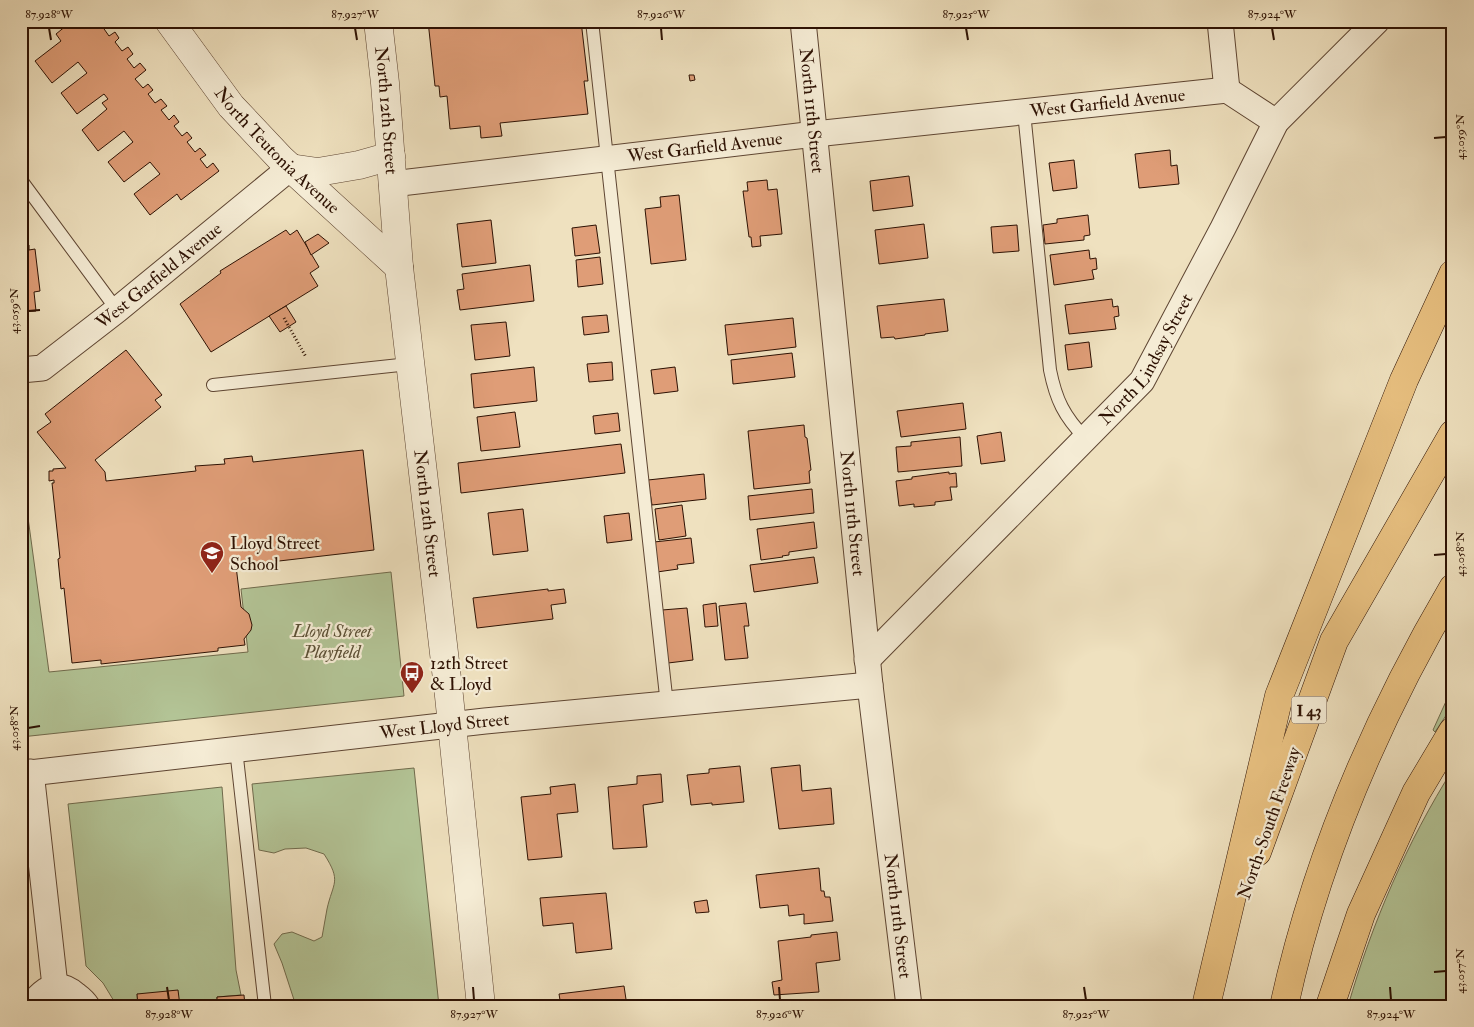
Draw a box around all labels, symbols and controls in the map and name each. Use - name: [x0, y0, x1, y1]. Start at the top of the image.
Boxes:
- text: 87.928°W: [25, 7, 74, 22]
- text: 87.927°W: [331, 7, 379, 22]
- text: 87.926°W: [637, 7, 686, 22]
- text: 87.925°W: [942, 7, 990, 22]
- text: 87.924°W: [1248, 7, 1297, 22]
- street label: North 12th Street: [369, 45, 403, 176]
- street label: North 11th Street: [794, 47, 829, 174]
- street label: North Teutonia Avenue: [209, 82, 345, 219]
- street label: West Garfield Avenue: [1028, 83, 1187, 123]
- text: 43.059°N: [1453, 114, 1468, 160]
- street label: West Garfield Avenue: [625, 127, 784, 168]
- street label: West Garfield Avenue: [91, 217, 227, 335]
- text: 43.059°N: [7, 288, 22, 334]
- street label: North Lindsay Street: [1094, 289, 1198, 430]
- street label: North 12th Street: [408, 448, 446, 579]
- street label: North 11th Street: [834, 450, 870, 577]
- text: 43.058°N: [1453, 531, 1468, 577]
- place label: Lloyd Street School: [230, 532, 320, 576]
- school or university icon: Lloyd Street School: [199, 540, 225, 574]
- park label: Lloyd Street Playfield: [291, 620, 373, 664]
- place label: 12th Street & Lloyd: [430, 652, 508, 696]
- bus stop icon: 12th Street & Lloyd: [399, 660, 425, 694]
- road number: I 43: [1292, 696, 1326, 724]
- text: 43.058°N: [7, 705, 22, 751]
- street label: West Lloyd Street: [377, 708, 510, 745]
- street label: North-South Freeway: [1233, 743, 1307, 902]
- street label: North 11th Street: [879, 852, 917, 980]
- text: 43.057°N: [1453, 948, 1468, 994]
- text: 87.928°W: [145, 1007, 194, 1022]
- text: 87.927°W: [450, 1007, 498, 1022]
- text: 87.926°W: [756, 1007, 805, 1022]
- text: 87.925°W: [1062, 1007, 1110, 1022]
- text: 87.924°W: [1367, 1007, 1416, 1022]

